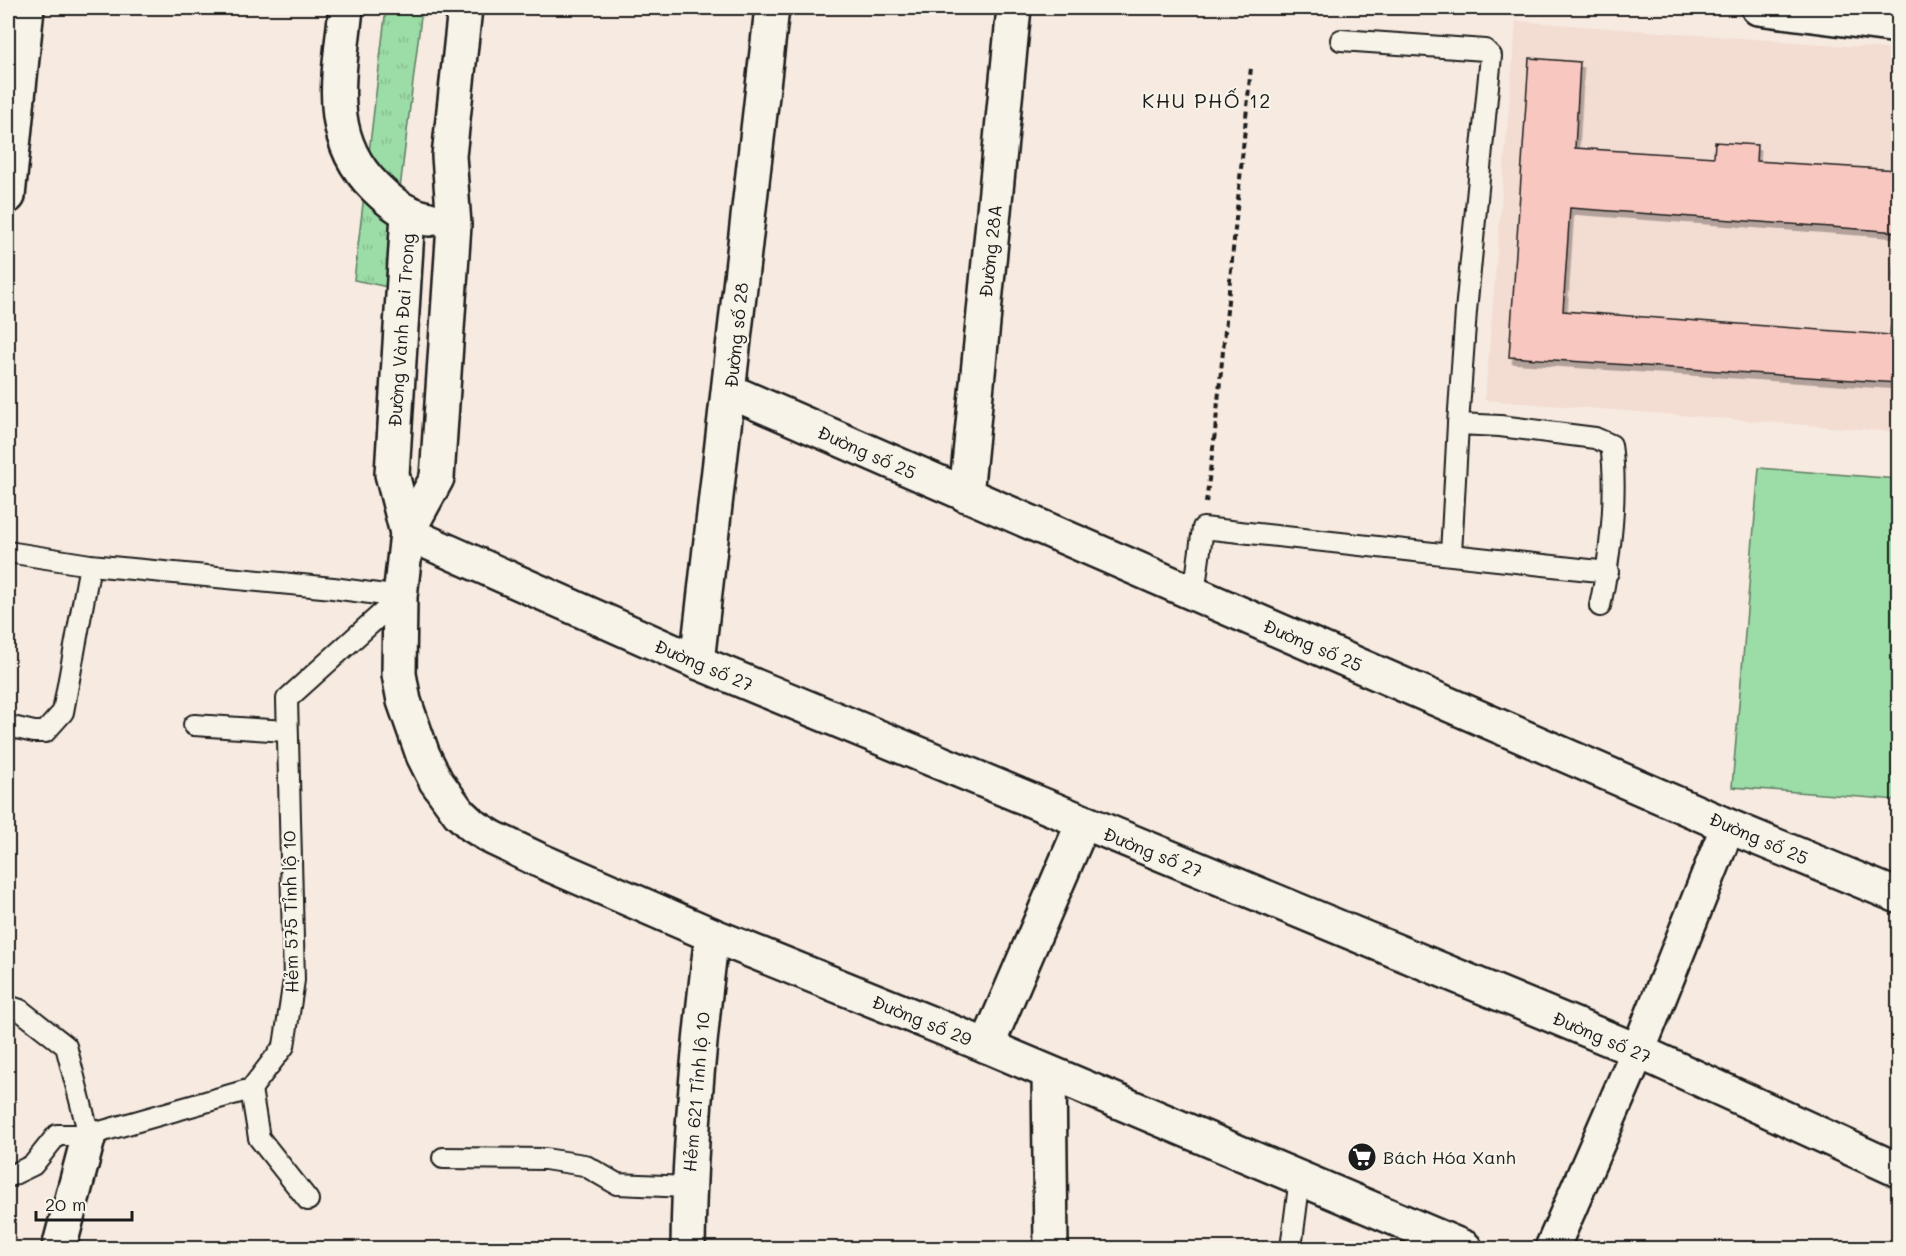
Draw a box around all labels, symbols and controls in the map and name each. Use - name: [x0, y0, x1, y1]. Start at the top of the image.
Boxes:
- district label: KHU PHỐ 12: [1142, 87, 1272, 113]
- street label: Đường 28A: [973, 203, 1007, 299]
- street label: Đường Vành Đai Trong: [382, 232, 420, 428]
- street label: Đường số 28: [719, 281, 753, 389]
- street label: Đường số 25: [814, 420, 920, 484]
- street label: Đường số 25: [1260, 613, 1366, 677]
- street label: Đường số 27: [651, 633, 757, 697]
- street label: Đường số 25: [1706, 806, 1812, 870]
- street label: Đường số 27: [1100, 821, 1206, 883]
- street label: Hẻm 575 Tỉnh lộ 10: [277, 831, 303, 993]
- street label: Đường số 29: [869, 989, 976, 1051]
- street label: Đường số 27: [1549, 1005, 1655, 1069]
- street label: Hẻm 621 Tỉnh lộ 10: [677, 1011, 715, 1173]
- supermarket icon: Bách Hóa Xanh: [1346, 1141, 1378, 1173]
- place label: Bách Hóa Xanh: [1383, 1145, 1516, 1169]
- scale bar: [36, 1184, 132, 1222]
- text: 20 m: [45, 1192, 86, 1216]

